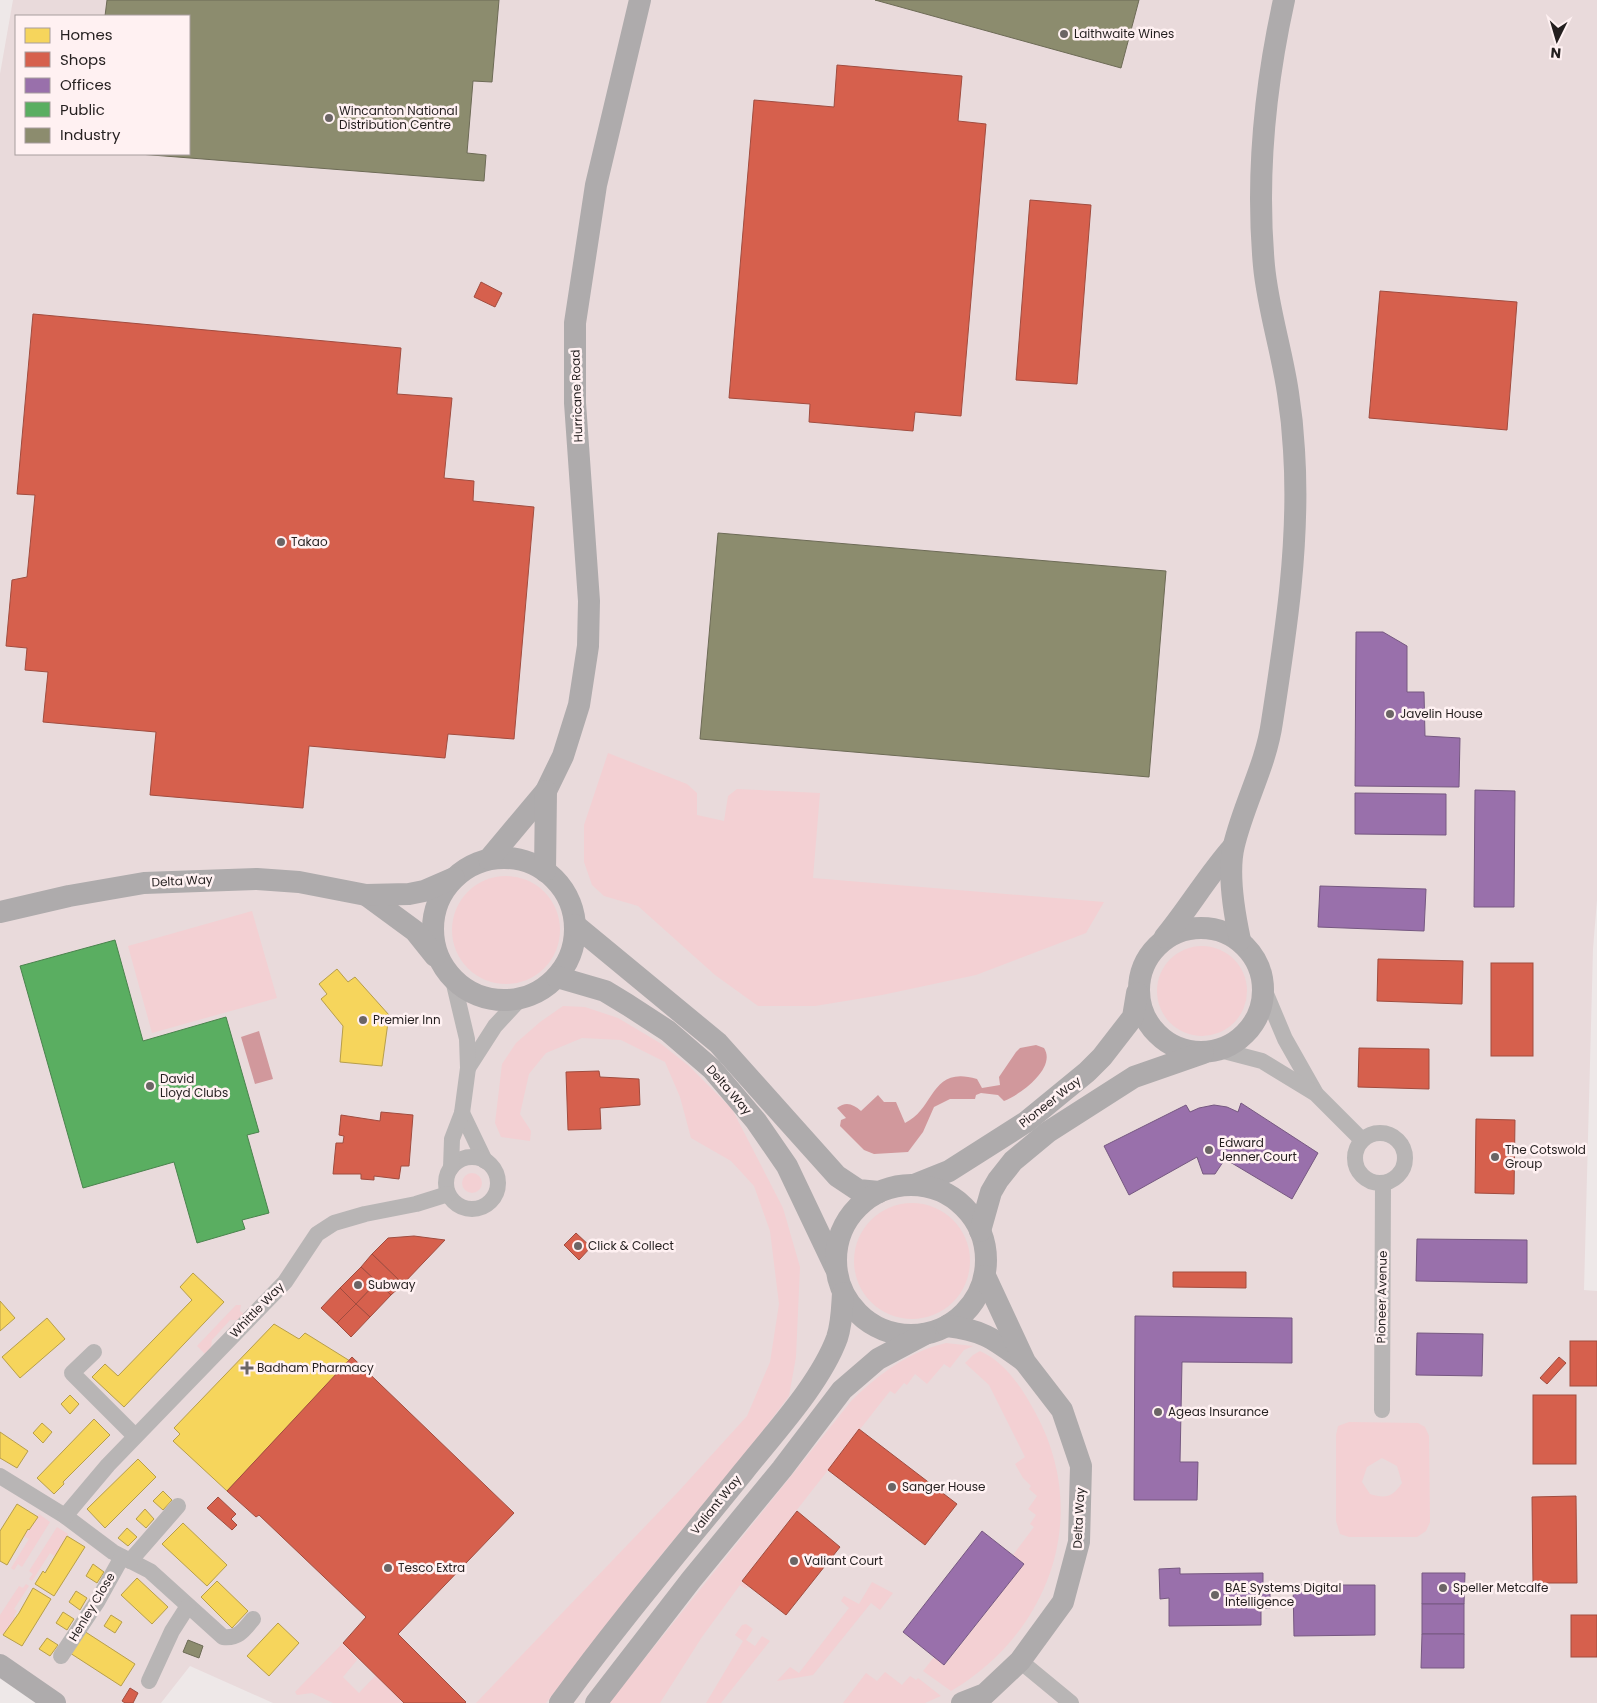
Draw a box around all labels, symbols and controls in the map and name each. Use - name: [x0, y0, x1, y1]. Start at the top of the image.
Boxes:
- legend: [15, 15, 190, 155]
- north arrow: [1532, 15, 1582, 65]
- text: Homes: [60, 24, 113, 45]
- place label: Laithwaite Wines: [1074, 25, 1174, 42]
- marker: Laithwaite Wines: [1058, 28, 1070, 40]
- text: N: [1550, 43, 1562, 63]
- text: Shops: [60, 49, 106, 70]
- text: Offices: [60, 74, 112, 95]
- text: Public: [60, 99, 105, 120]
- place label: Wincanton National Distribution Centre: [339, 102, 458, 133]
- marker: Wincanton National Distribution Centre: [323, 112, 335, 124]
- text: Industry: [60, 124, 121, 145]
- street label: Hurricane Road: [566, 349, 587, 443]
- place label: Takao: [291, 533, 328, 550]
- marker: Takao: [275, 536, 287, 548]
- place label: Javelin House: [1400, 705, 1483, 722]
- marker: Javelin House: [1384, 708, 1396, 720]
- street label: Delta Way: [151, 870, 213, 891]
- place label: Premier Inn: [373, 1011, 441, 1028]
- marker: Premier Inn: [357, 1014, 369, 1026]
- street label: Delta Way: [703, 1061, 756, 1119]
- place label: David Lloyd Clubs: [160, 1070, 228, 1101]
- street label: Pioneer Way: [1015, 1072, 1084, 1131]
- marker: David Lloyd Clubs: [144, 1080, 156, 1092]
- place label: Edward Jenner Court: [1219, 1134, 1297, 1165]
- place label: The Cotswold Group: [1505, 1141, 1586, 1172]
- marker: Edward Jenner Court: [1203, 1144, 1215, 1156]
- marker: The Cotswold Group: [1489, 1151, 1501, 1163]
- place label: Click & Collect: [588, 1237, 674, 1254]
- marker: Click & Collect: [572, 1240, 584, 1252]
- street label: Pioneer Avenue: [1372, 1250, 1391, 1344]
- place label: Subway: [368, 1276, 416, 1293]
- street label: Whittle Way: [226, 1278, 288, 1341]
- marker: Subway: [352, 1279, 364, 1291]
- place label: Badham Pharmacy: [257, 1359, 374, 1376]
- marker: Badham Pharmacy: [241, 1362, 253, 1374]
- place label: Ageas Insurance: [1168, 1403, 1269, 1420]
- marker: Ageas Insurance: [1152, 1406, 1164, 1418]
- street label: Valiant Way: [686, 1471, 745, 1538]
- place label: Sanger House: [902, 1478, 985, 1495]
- marker: Sanger House: [886, 1481, 898, 1493]
- street label: Delta Way: [1068, 1487, 1089, 1549]
- place label: Valiant Court: [804, 1552, 883, 1569]
- marker: Valiant Court: [788, 1555, 800, 1567]
- place label: Tesco Extra: [398, 1559, 465, 1576]
- marker: Tesco Extra: [382, 1562, 394, 1574]
- street label: Henley Close: [64, 1569, 119, 1644]
- place label: BAE Systems Digital Intelligence: [1225, 1579, 1341, 1610]
- place label: Speller Metcalfe: [1453, 1579, 1549, 1596]
- marker: Speller Metcalfe: [1437, 1582, 1449, 1594]
- marker: BAE Systems Digital Intelligence: [1209, 1589, 1221, 1601]

